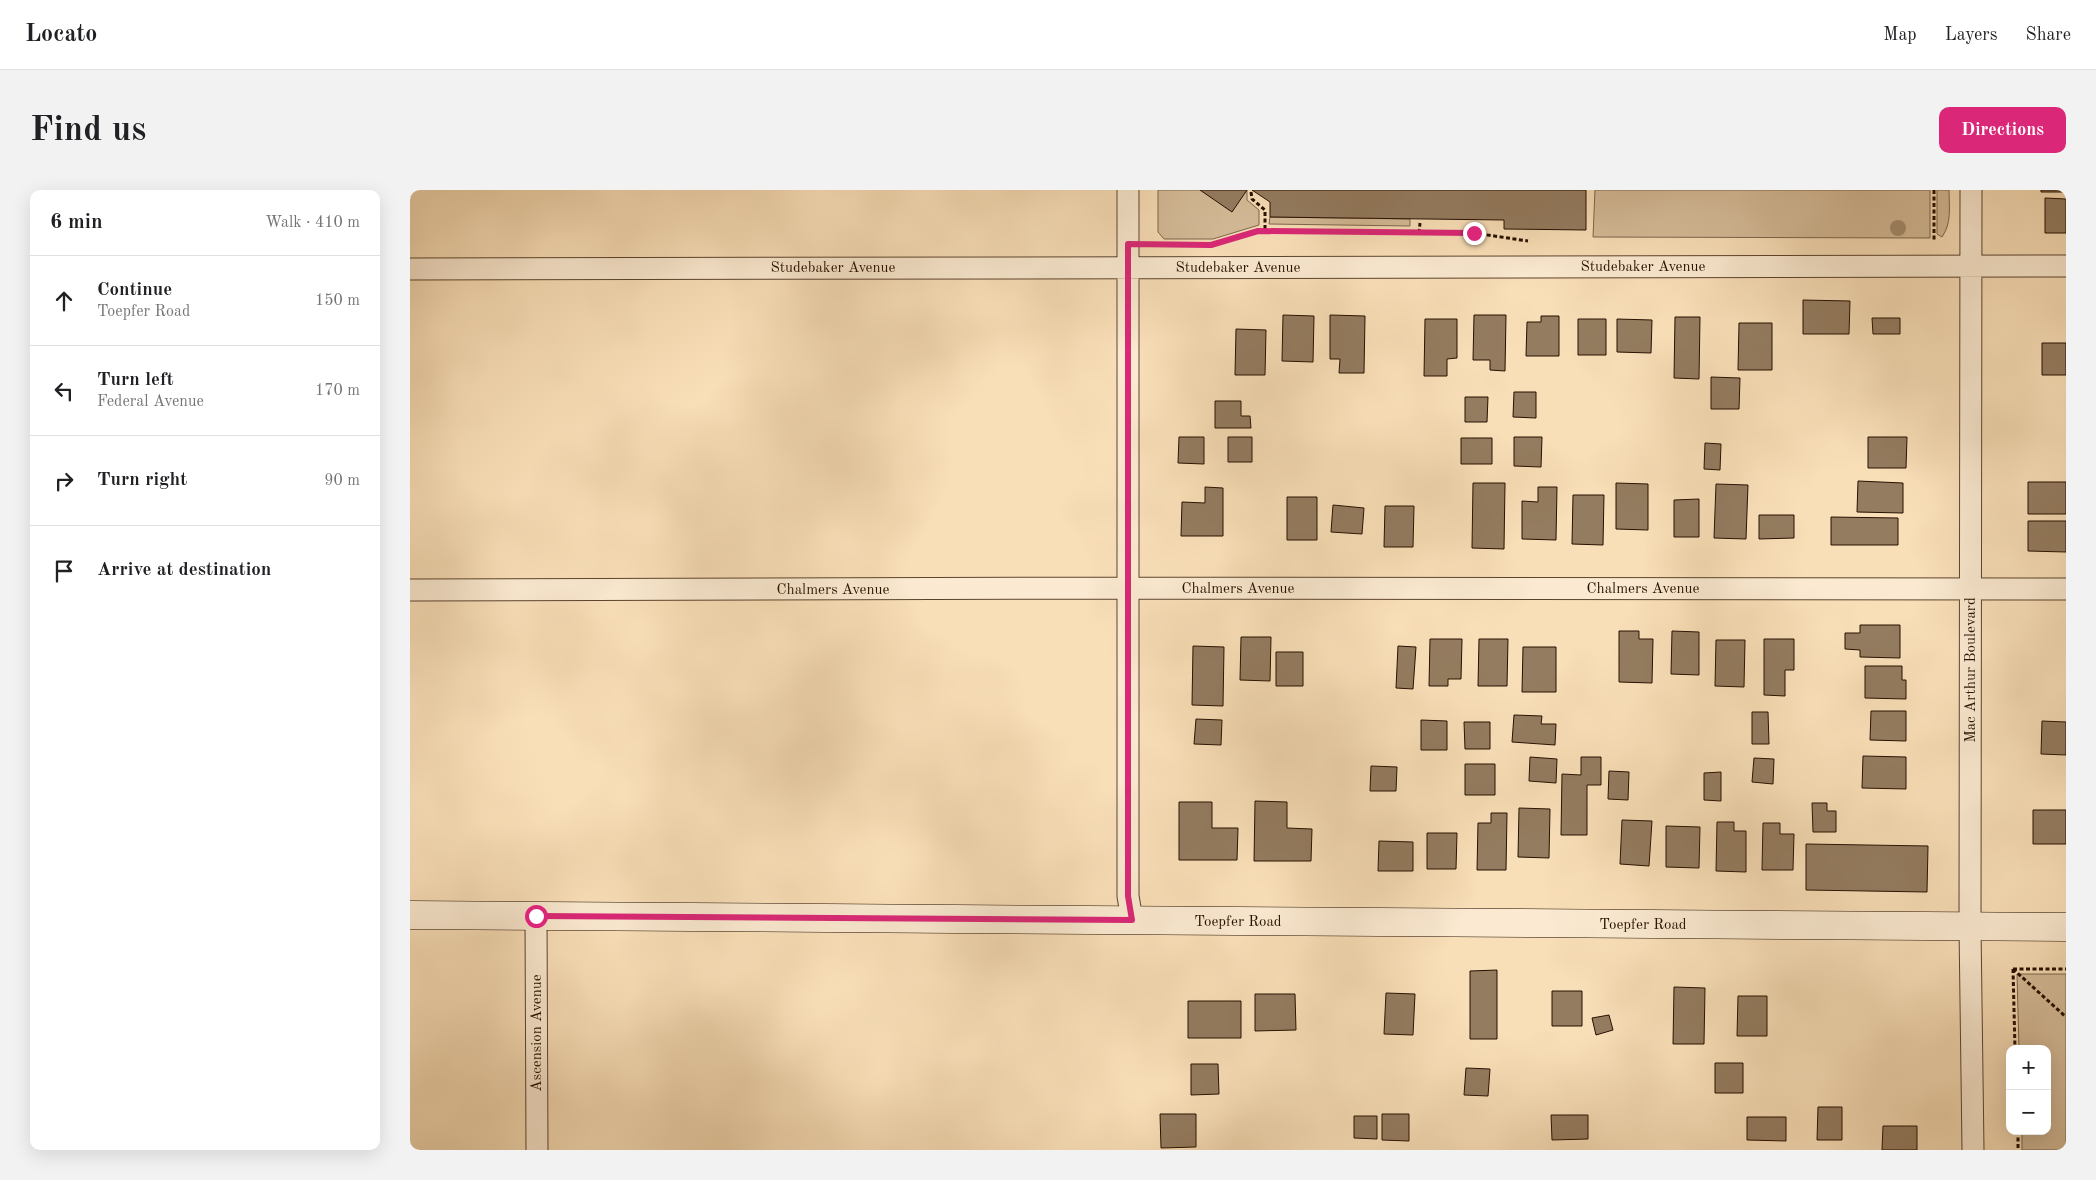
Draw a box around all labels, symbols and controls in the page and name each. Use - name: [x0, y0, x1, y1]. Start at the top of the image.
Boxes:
- text: Locato: [25, 23, 97, 47]
- text: Map: [1883, 26, 1917, 44]
- text: Layers: [1945, 26, 1997, 44]
- text: Share: [2025, 26, 2071, 44]
- button: Directions: [1939, 107, 2066, 153]
- text: Find us: [30, 113, 146, 148]
- text: 6 min: [50, 212, 103, 233]
- text: Walk · 410 m: [265, 215, 360, 231]
- route end: [1463, 222, 1486, 245]
- street label: Studebaker Avenue: [1580, 260, 1706, 275]
- street label: Studebaker Avenue: [770, 261, 896, 276]
- street label: Studebaker Avenue: [1175, 261, 1301, 276]
- text: Continue: [97, 281, 172, 300]
- icon: ahead: [50, 287, 78, 315]
- text: 150 m: [315, 293, 360, 309]
- text: Toepfer Road: [97, 304, 190, 320]
- text: Turn left: [97, 371, 174, 390]
- icon: left: [50, 377, 78, 405]
- text: 170 m: [315, 383, 360, 399]
- text: Federal Avenue: [97, 394, 204, 410]
- icon: right: [50, 467, 78, 495]
- text: Turn right: [97, 471, 187, 490]
- text: 90 m: [324, 473, 360, 489]
- icon: arrive: [50, 557, 78, 585]
- text: Arrive at destination: [97, 561, 271, 580]
- street label: Chalmers Avenue: [1182, 582, 1295, 597]
- street label: Chalmers Avenue: [1587, 582, 1700, 597]
- street label: Chalmers Avenue: [777, 583, 890, 598]
- street label: Mac Arthur Boulevard: [1964, 597, 1979, 743]
- route start: [525, 905, 548, 928]
- street label: Toepfer Road: [1194, 915, 1282, 930]
- street label: Toepfer Road: [1599, 918, 1687, 933]
- street label: Ascension Avenue: [530, 974, 545, 1092]
- map controls: [2006, 1045, 2051, 1135]
- button: +: [2006, 1045, 2051, 1090]
- button: −: [2006, 1090, 2051, 1135]

